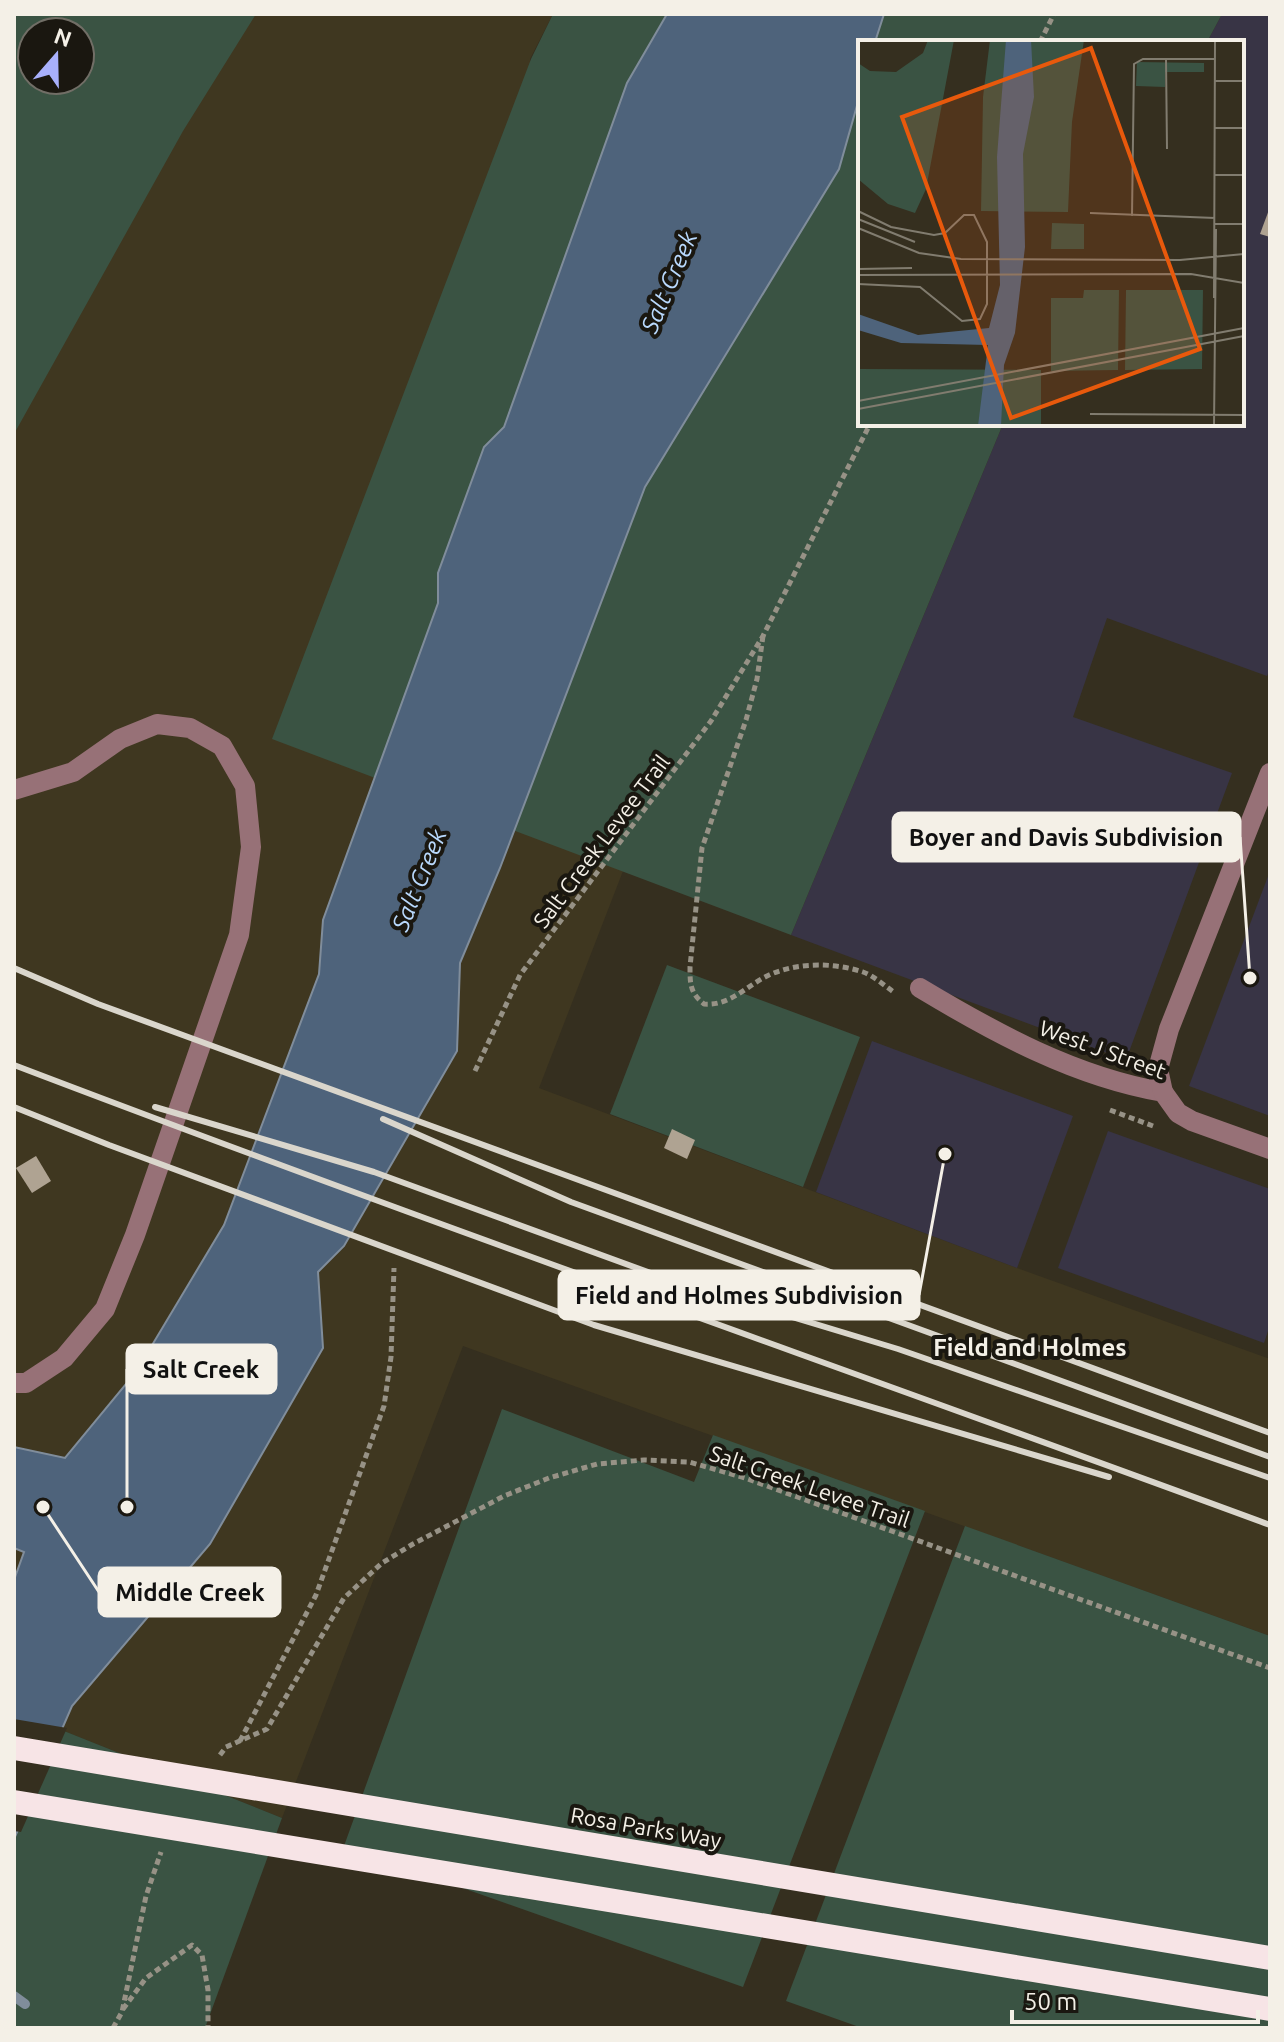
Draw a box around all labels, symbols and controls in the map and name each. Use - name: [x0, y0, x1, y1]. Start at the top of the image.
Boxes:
- north arrow: [16, 16, 96, 96]
- text: N: [51, 22, 75, 51]
- inset map: [858, 40, 1244, 426]
- water label: Salt Creek: [635, 227, 703, 338]
- street label: Salt Creek Levee Trail: [528, 749, 674, 932]
- callout: Boyer and Davis Subdivision: [893, 813, 1240, 861]
- text: Boyer and Davis Subdivision: [909, 824, 1223, 851]
- water label: Salt Creek: [386, 825, 452, 936]
- street label: West J Street: [1036, 1015, 1170, 1084]
- callout: Field and Holmes Subdivision: [559, 1271, 919, 1319]
- text: Field and Holmes Subdivision: [575, 1282, 903, 1309]
- district label: Field and Holmes: [933, 1334, 1127, 1361]
- callout: Salt Creek: [127, 1345, 276, 1393]
- text: Salt Creek: [143, 1356, 260, 1383]
- street label: Salt Creek Levee Trail: [707, 1440, 914, 1532]
- callout: Middle Creek: [99, 1568, 280, 1616]
- text: Middle Creek: [115, 1579, 265, 1606]
- street label: Rosa Parks Way: [569, 1801, 724, 1853]
- scale bar: [1012, 1974, 1258, 2024]
- text: 50 m: [1024, 1988, 1077, 2015]

